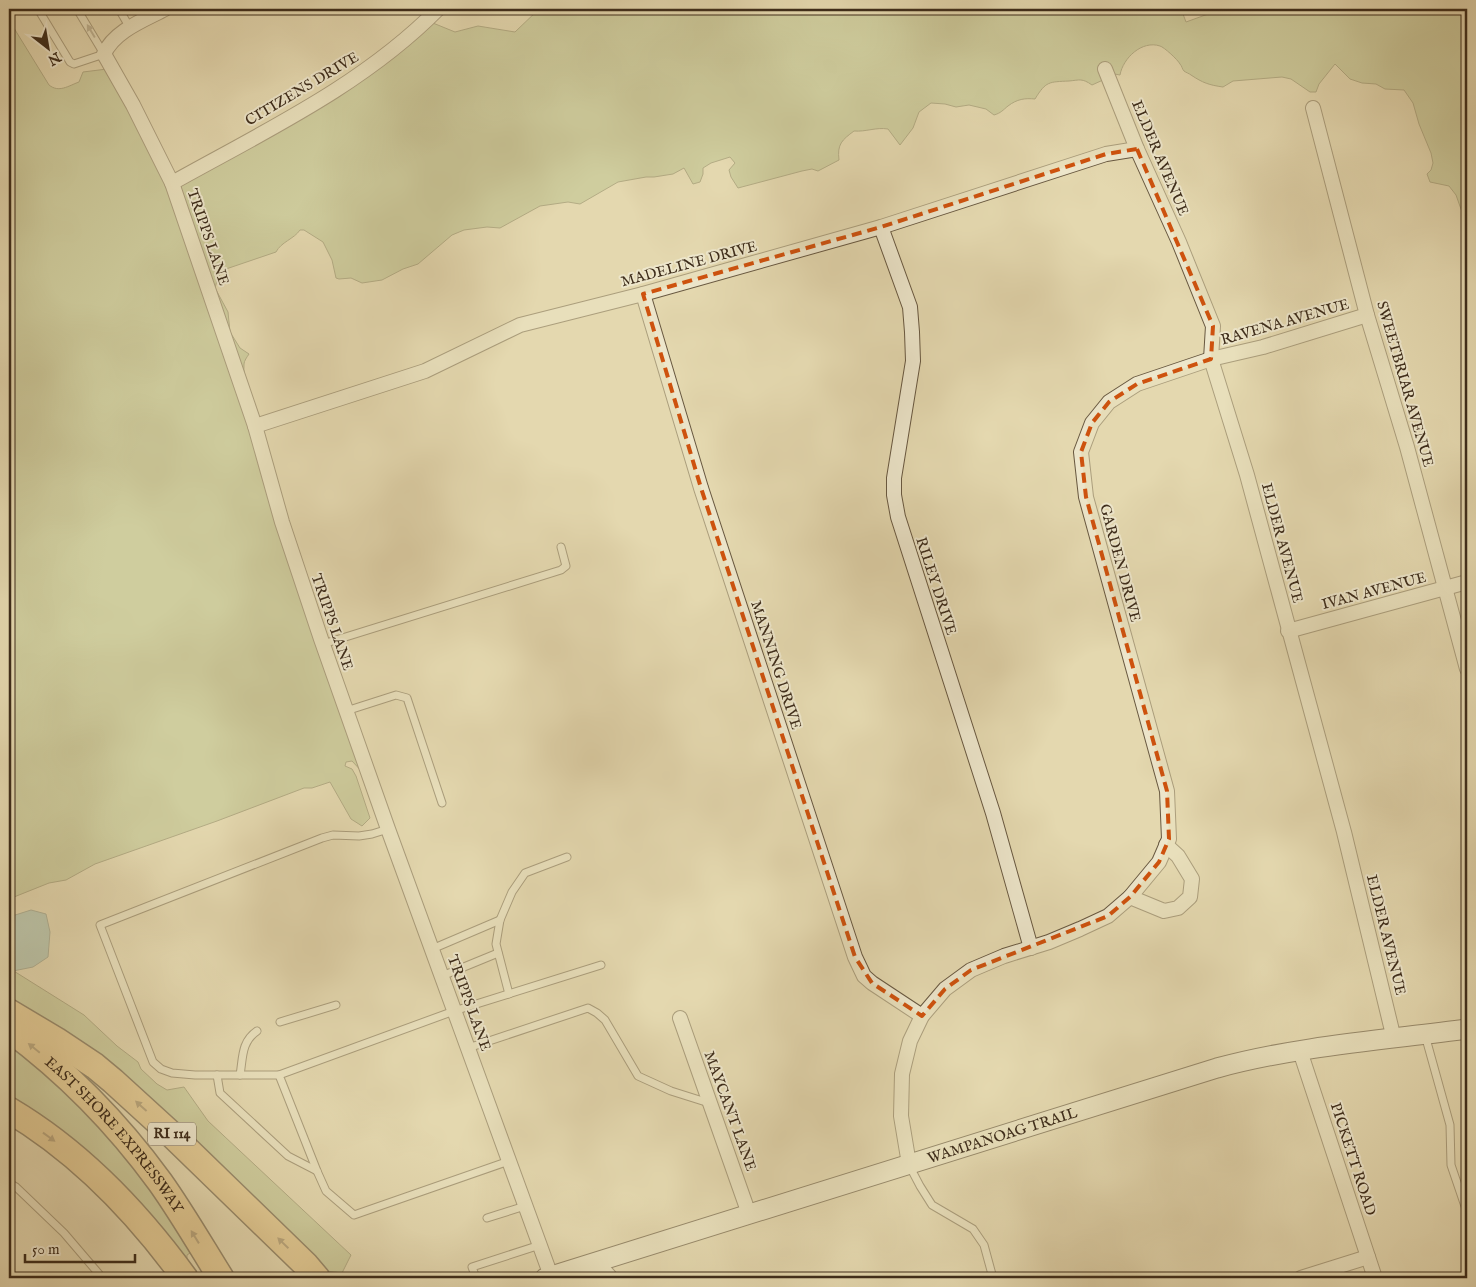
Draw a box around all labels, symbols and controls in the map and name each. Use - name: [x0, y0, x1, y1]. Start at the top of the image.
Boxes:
- north arrow: [22, 22, 72, 72]
- one-way arrow: [86, 25, 95, 38]
- text: N: [44, 47, 65, 69]
- street label: CITIZENS DRIVE: [242, 48, 362, 130]
- street label: ELDER AVENUE: [1127, 97, 1193, 219]
- street label: TRIPPS LANE: [183, 186, 233, 288]
- street label: MADELINE DRIVE: [619, 237, 759, 291]
- street label: RAVENA AVENUE: [1219, 295, 1351, 349]
- street label: SWEETBRIAR AVENUE: [1372, 299, 1438, 469]
- street label: ELDER AVENUE: [1257, 481, 1307, 605]
- street label: GARDEN DRIVE: [1095, 502, 1145, 624]
- street label: RILEY DRIVE: [911, 535, 961, 637]
- street label: IVAN AVENUE: [1320, 568, 1428, 614]
- street label: TRIPPS LANE: [307, 571, 357, 673]
- street label: MANNING DRIVE: [746, 598, 806, 732]
- street label: ELDER AVENUE: [1362, 873, 1410, 997]
- street label: TRIPPS LANE: [443, 952, 495, 1054]
- one-way arrow: [28, 1042, 41, 1053]
- street label: MAYCANT LANE: [699, 1048, 761, 1174]
- street label: EAST SHORE EXPRESSWAY: [41, 1052, 188, 1217]
- one-way arrow: [135, 1100, 147, 1112]
- street label: PICKETT ROAD: [1326, 1100, 1380, 1218]
- street label: WAMPANOAG TRAIL: [925, 1103, 1080, 1167]
- road number: RI 114: [148, 1122, 196, 1146]
- one-way arrow: [42, 1132, 56, 1142]
- one-way arrow: [191, 1230, 200, 1243]
- scale bar: [25, 1232, 135, 1264]
- one-way arrow: [277, 1237, 289, 1249]
- text: 50 m: [32, 1240, 60, 1259]

